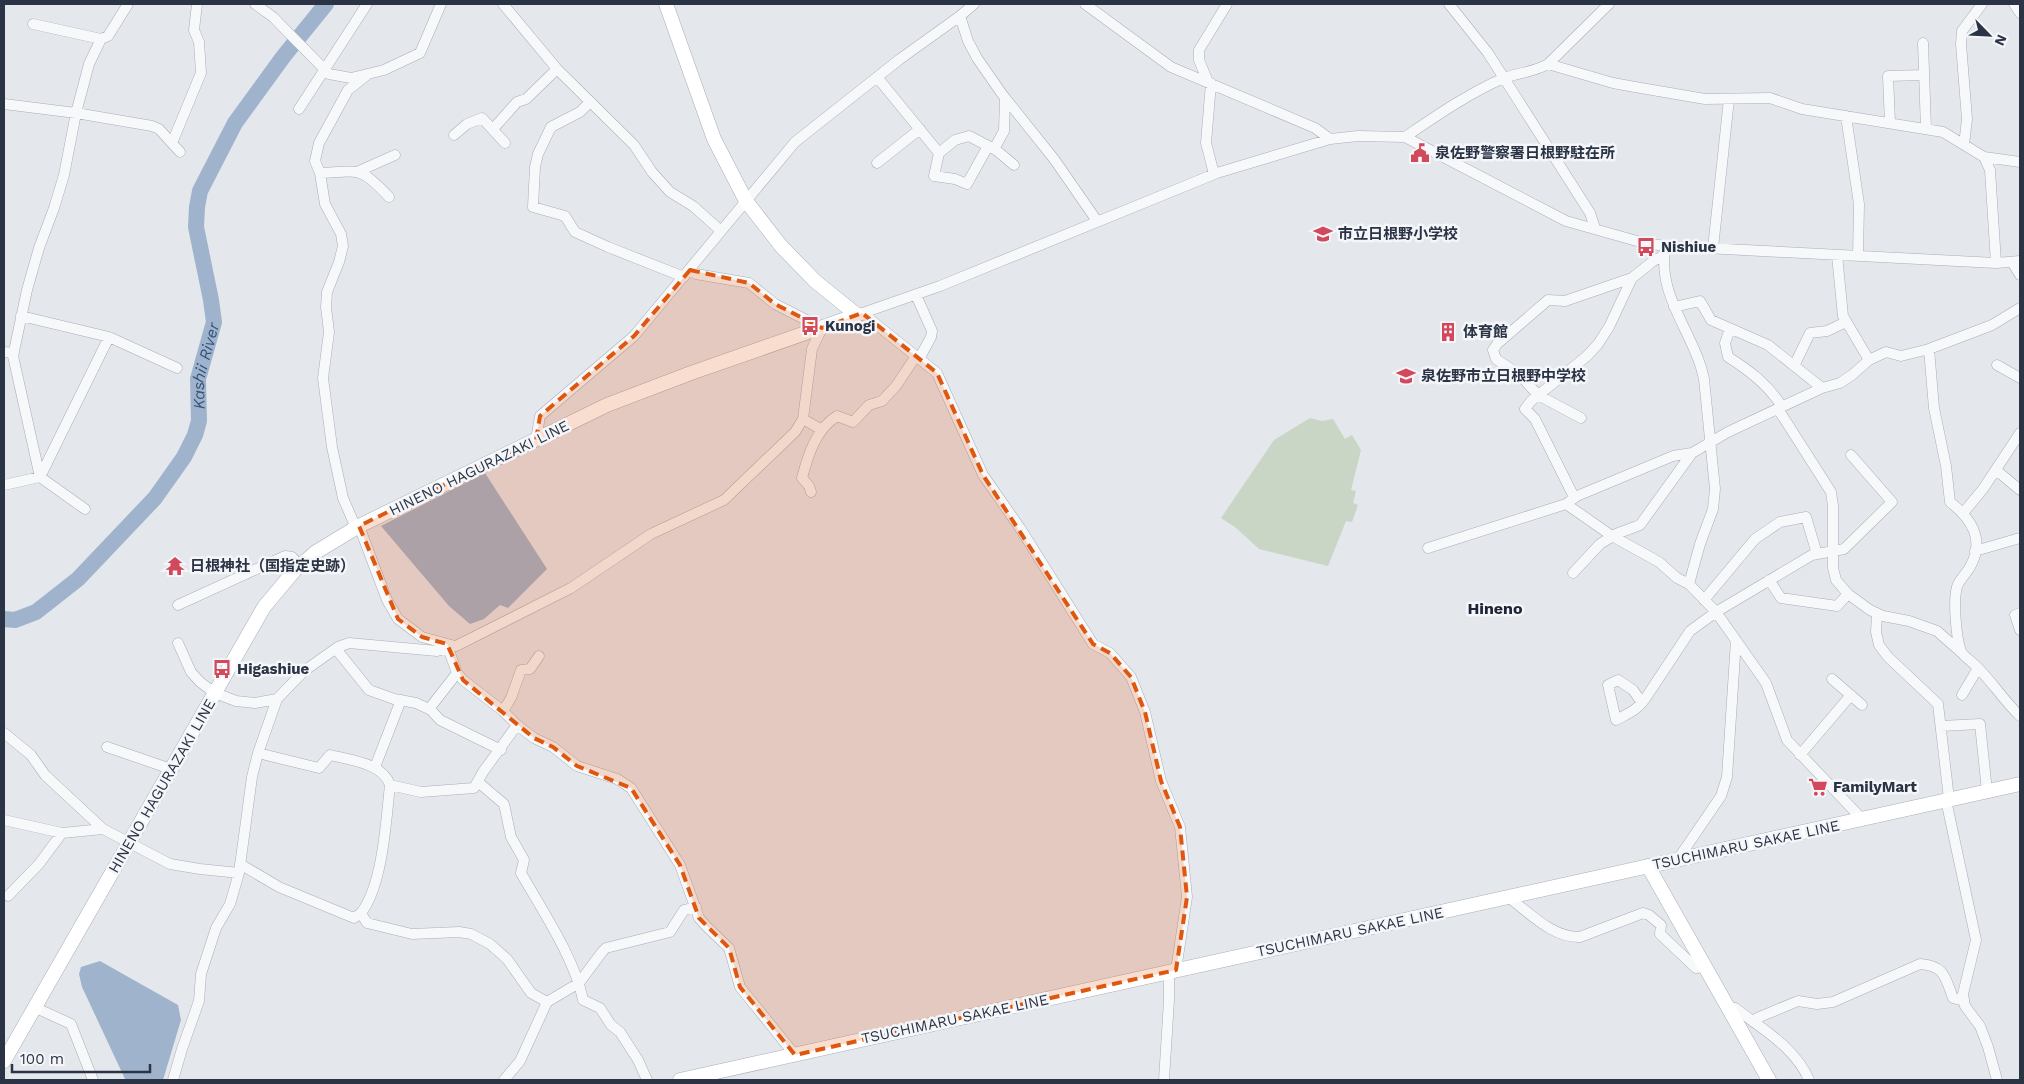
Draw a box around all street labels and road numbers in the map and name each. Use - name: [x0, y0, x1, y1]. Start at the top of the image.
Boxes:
- street label: HINENO HAGURAZAKI LINE: [386, 417, 572, 519]
- street label: HINENO HAGURAZAKI LINE: [105, 696, 219, 876]
- street label: TSUCHIMARU SAKAE LINE: [1651, 816, 1841, 874]
- street label: TSUCHIMARU SAKAE LINE: [1255, 903, 1445, 961]
- street label: TSUCHIMARU SAKAE LINE: [860, 990, 1050, 1048]

